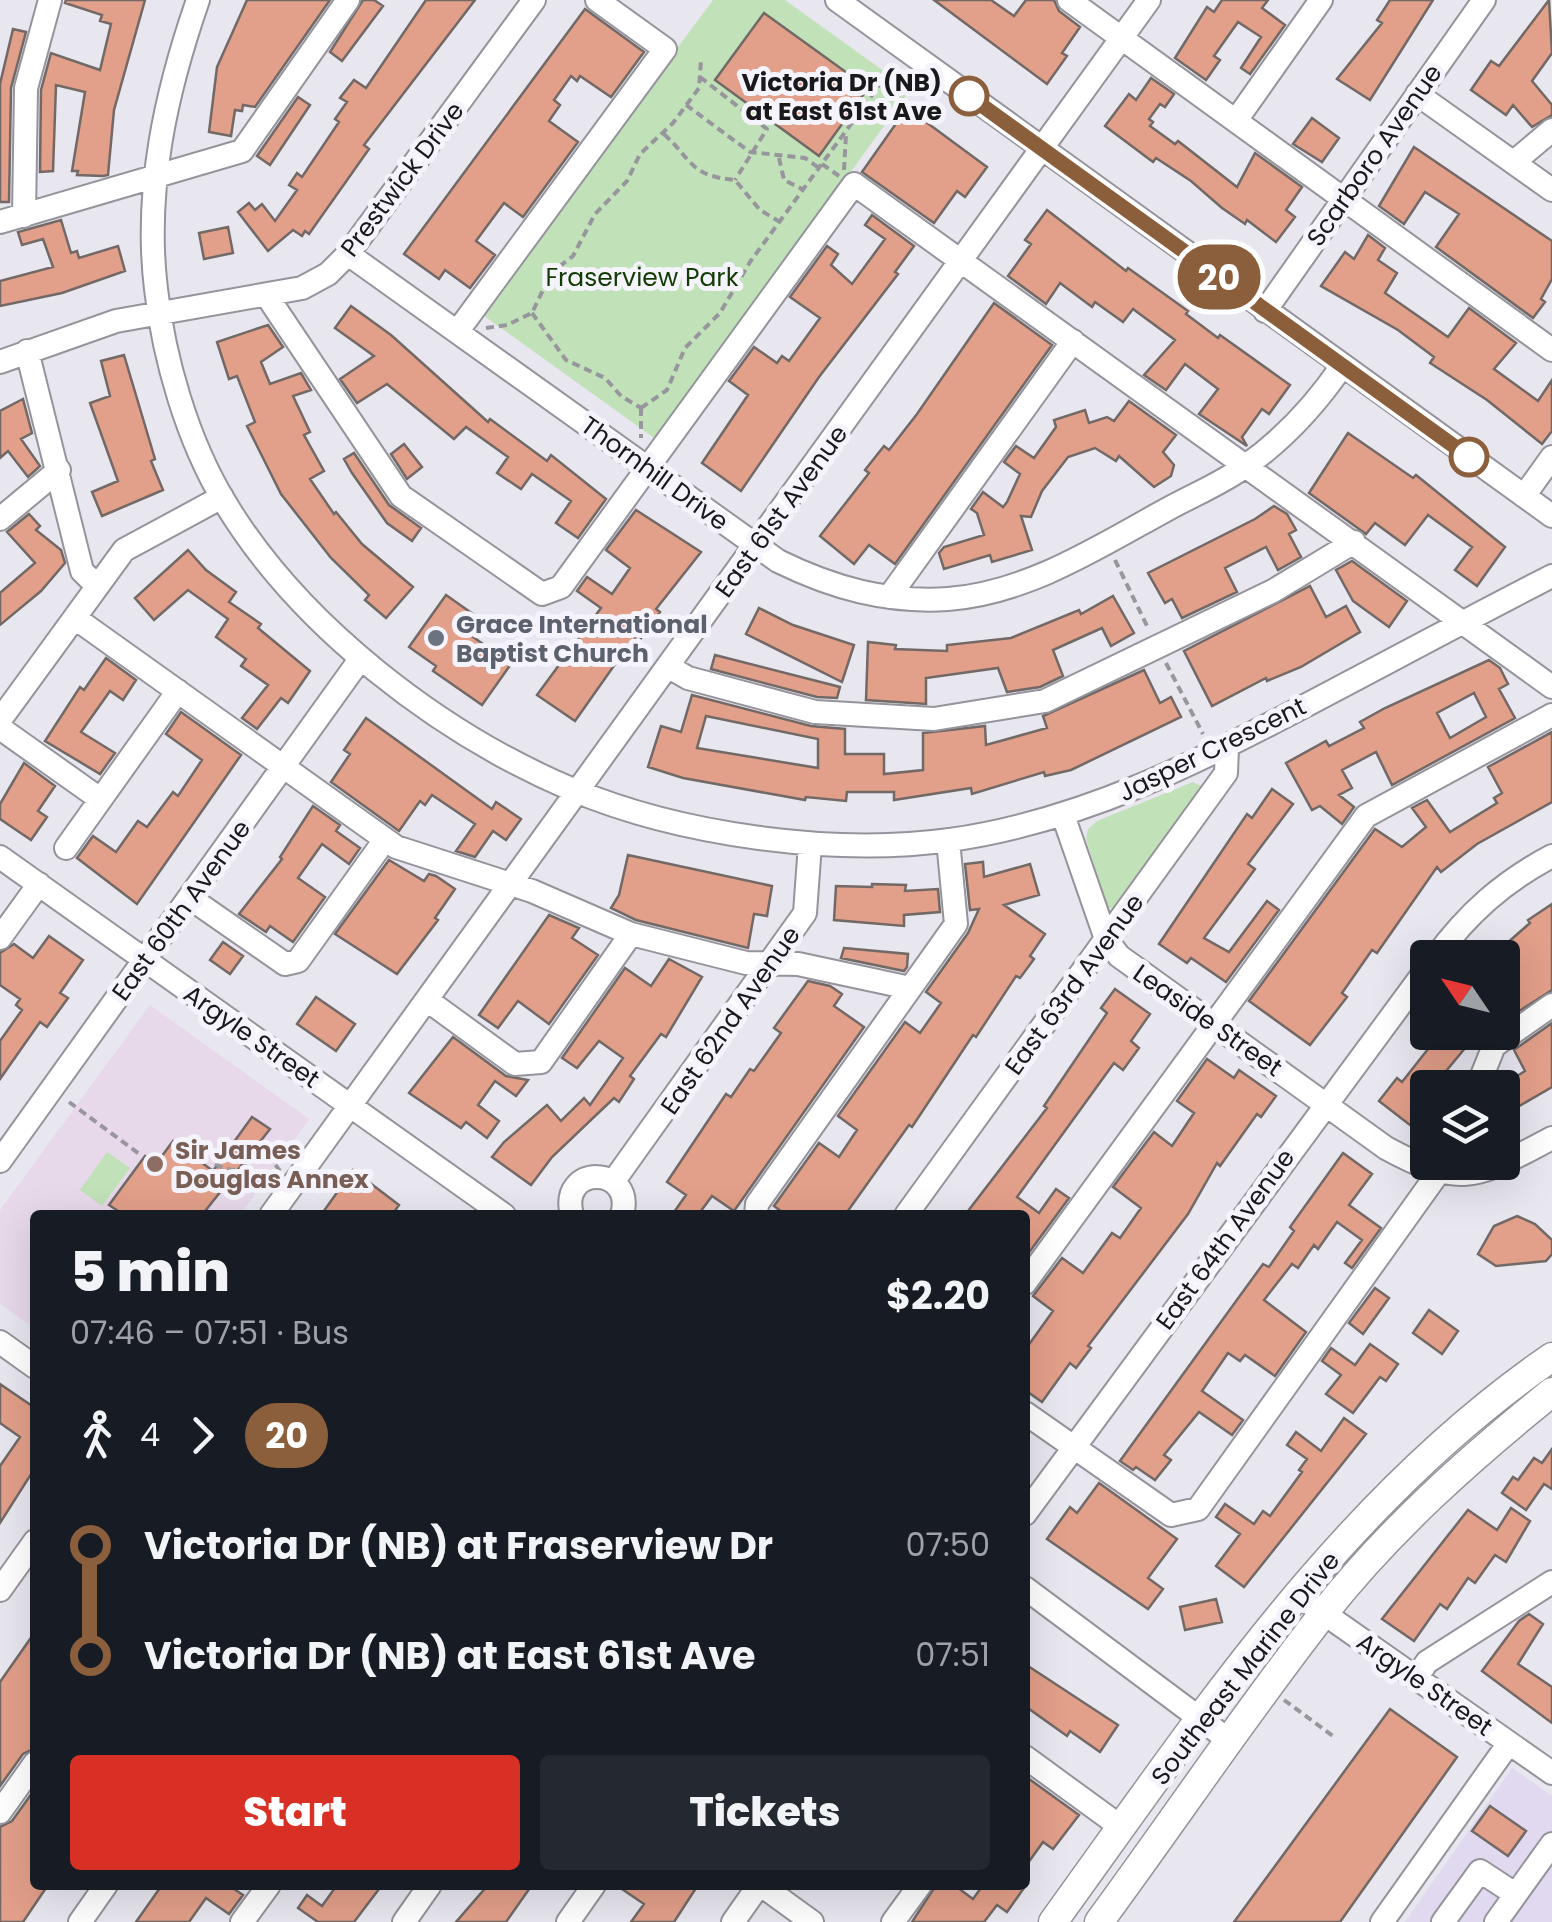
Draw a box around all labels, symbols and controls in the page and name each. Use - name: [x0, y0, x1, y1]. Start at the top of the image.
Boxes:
- street label: Scarboro Avenue: [1298, 57, 1450, 253]
- place label: Victoria Dr (NB) at East 61st Ave: [742, 65, 942, 129]
- marker: Victoria Dr (NB) at East 61st Ave: [950, 77, 988, 115]
- street label: Prestwick Drive: [333, 95, 472, 264]
- line badge: 20: [1174, 244, 1264, 310]
- text: 20: [1198, 253, 1240, 302]
- park label: Fraserview Park: [545, 260, 739, 295]
- street label: Thornhill Drive: [574, 408, 736, 539]
- street label: East 61st Avenue: [707, 418, 856, 605]
- unlabelled marker: [1450, 438, 1488, 476]
- place label: Grace International Baptist Church: [456, 607, 708, 671]
- marker: Grace International Baptist Church: [425, 627, 447, 649]
- street label: Jasper Crescent: [1113, 689, 1312, 810]
- street label: East 60th Avenue: [104, 813, 259, 1008]
- street label: East 63rd Avenue: [997, 887, 1152, 1082]
- street label: East 62nd Avenue: [652, 919, 808, 1121]
- north arrow: [1410, 940, 1520, 1050]
- map controls: [1410, 940, 1520, 1180]
- street label: Leaside Street: [1126, 956, 1289, 1085]
- street label: Argyle Street: [177, 977, 327, 1096]
- button: layers: [1410, 1070, 1520, 1180]
- place label: Sir James Douglas Annex: [175, 1133, 369, 1197]
- street label: East 64th Avenue: [1148, 1142, 1303, 1337]
- marker: Sir James Douglas Annex: [144, 1153, 166, 1175]
- text: 5 min: [70, 1233, 230, 1310]
- text: $2.20: [886, 1269, 990, 1322]
- text: 07:46 – 07:51 · Bus: [70, 1310, 349, 1355]
- icon: walk: [70, 1408, 125, 1463]
- icon: forward: [175, 1408, 230, 1463]
- text: 20: [265, 1411, 308, 1460]
- text: 4: [140, 1412, 160, 1457]
- text: Victoria Dr (NB) at Fraserview Dr: [144, 1519, 773, 1572]
- text: 07:50: [905, 1522, 990, 1567]
- street label: Southeast Marine Drive: [1143, 1544, 1348, 1792]
- street label: Argyle Street: [1350, 1625, 1500, 1744]
- text: Victoria Dr (NB) at East 61st Ave: [144, 1629, 756, 1682]
- text: 07:51: [915, 1632, 990, 1677]
- button: Start: [70, 1755, 520, 1870]
- button: Tickets: [540, 1755, 990, 1870]

